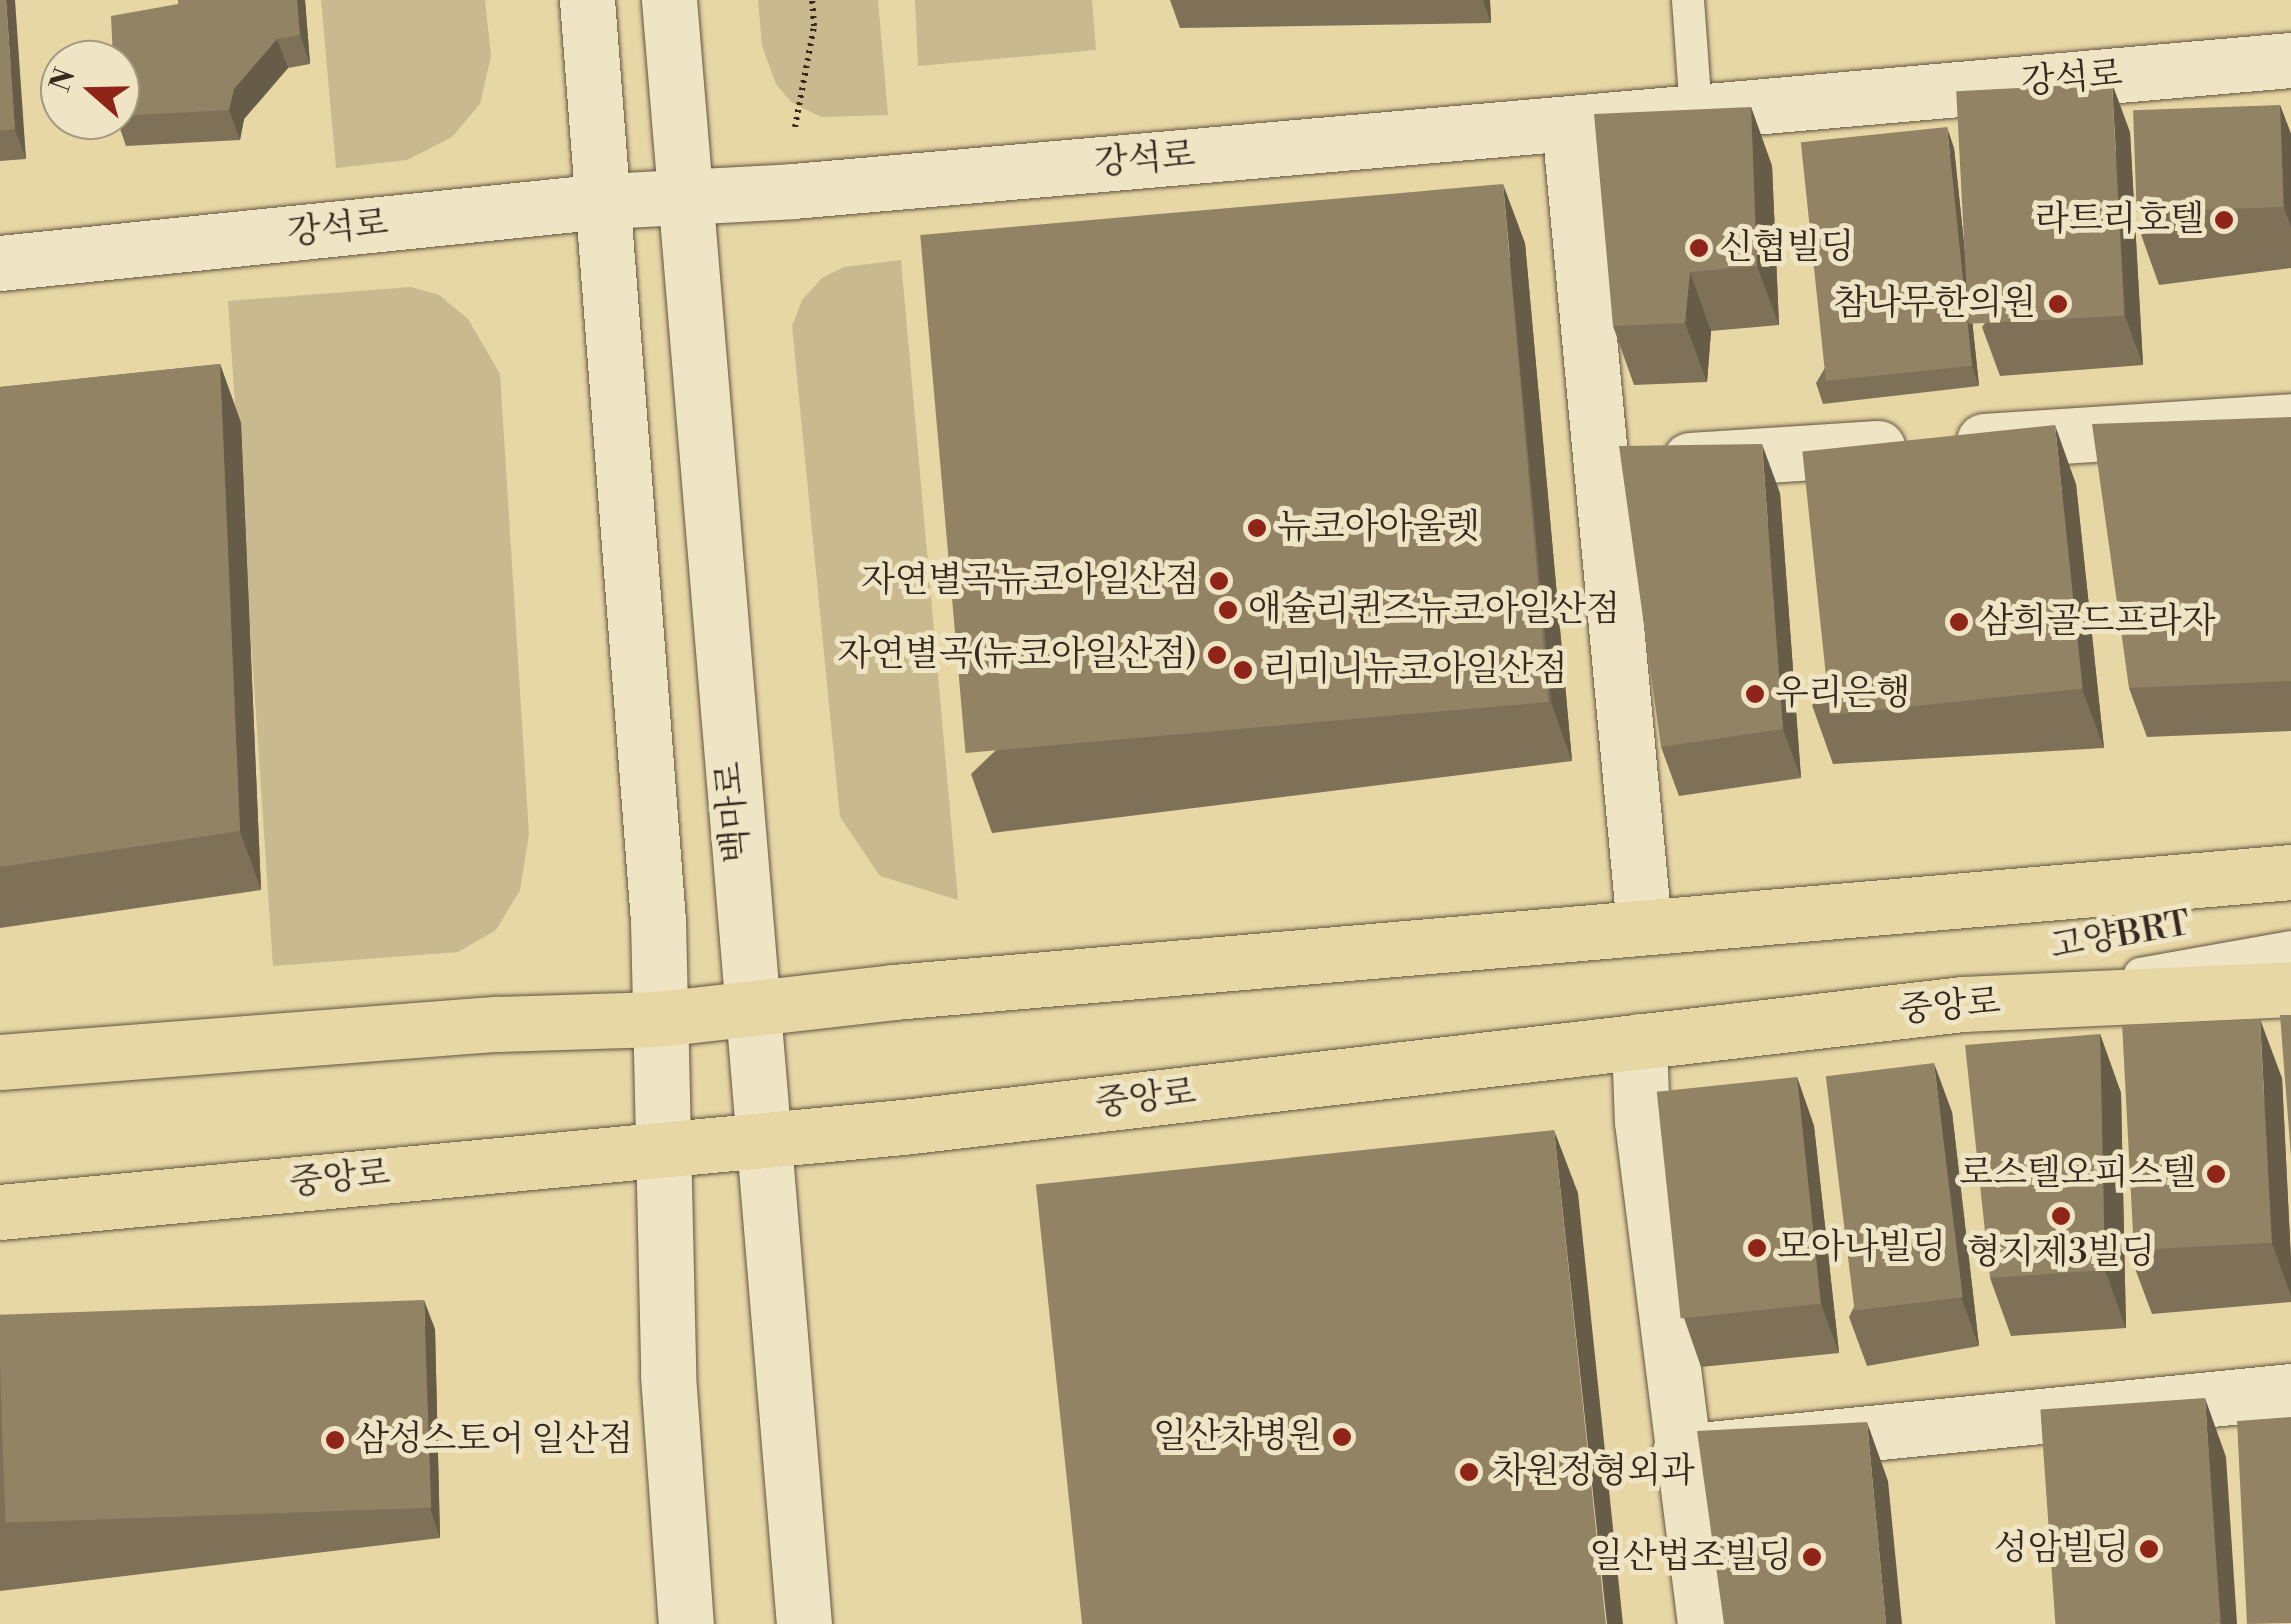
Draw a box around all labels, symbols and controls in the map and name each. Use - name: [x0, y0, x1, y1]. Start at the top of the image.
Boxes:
- north arrow: [40, 40, 140, 140]
- street label: 강석로: [2020, 54, 2124, 104]
- text: N: [43, 64, 83, 97]
- street label: 강석로: [1093, 135, 1197, 185]
- place label: 라트리호텔: [2035, 199, 2204, 241]
- street label: 강석로: [285, 203, 391, 255]
- marker: 라트리호텔: [2213, 209, 2235, 231]
- place label: 신협빌딩: [1719, 227, 1854, 269]
- marker: 신협빌딩: [1688, 237, 1710, 259]
- place label: 참나무한의원: [1833, 283, 2036, 325]
- marker: 참나무한의원: [2045, 291, 2071, 317]
- place label: 뉴코아아울렛: [1277, 507, 1480, 549]
- marker: 뉴코아아울렛: [1246, 517, 1268, 539]
- place label: 자연별곡뉴코아일산점: [861, 560, 1199, 602]
- marker: 자연별곡뉴코아일산점: [1208, 570, 1230, 592]
- place label: 애슐리퀸즈뉴코아일산점: [1248, 589, 1620, 631]
- marker: 애슐리퀸즈뉴코아일산점: [1217, 599, 1239, 621]
- place label: 삼희골드프라자: [1979, 601, 2216, 643]
- marker: 삼희골드프라자: [1948, 611, 1970, 633]
- place label: 자연별곡(뉴코아일산점): [837, 634, 1197, 676]
- marker: 자연별곡(뉴코아일산점): [1206, 644, 1228, 666]
- place label: 리미니뉴코아일산점: [1263, 649, 1567, 691]
- marker: 리미니뉴코아일산점: [1232, 659, 1254, 681]
- place label: 우리은행: [1775, 673, 1910, 715]
- marker: 우리은행: [1744, 683, 1766, 705]
- street label: 백마로: [709, 760, 759, 864]
- street label: 고양BRT: [2047, 903, 2193, 969]
- street label: 중앙로: [1898, 982, 2002, 1032]
- street label: 중앙로: [1093, 1072, 1199, 1126]
- street label: 중앙로: [287, 1153, 393, 1205]
- place label: 로스텔오피스텔: [1959, 1153, 2196, 1195]
- marker: 로스텔오피스텔: [2205, 1163, 2227, 1185]
- marker: 형지제3빌딩: [2050, 1205, 2072, 1227]
- place label: 모아나빌딩: [1777, 1227, 1946, 1269]
- place label: 형지제3빌딩: [1967, 1232, 2155, 1274]
- marker: 모아나빌딩: [1746, 1237, 1768, 1259]
- place label: 일산차병원: [1153, 1416, 1322, 1458]
- place label: 삼성스토어 일산점: [355, 1419, 633, 1461]
- marker: 일산차병원: [1331, 1426, 1353, 1448]
- marker: 삼성스토어 일산점: [324, 1429, 346, 1451]
- place label: 차원정형외과: [1492, 1451, 1695, 1493]
- marker: 차원정형외과: [1456, 1459, 1482, 1485]
- place label: 성암빌딩: [1994, 1528, 2129, 1570]
- place label: 일산법조빌딩: [1589, 1536, 1792, 1578]
- marker: 성암빌딩: [2138, 1538, 2160, 1560]
- marker: 일산법조빌딩: [1801, 1546, 1823, 1568]

